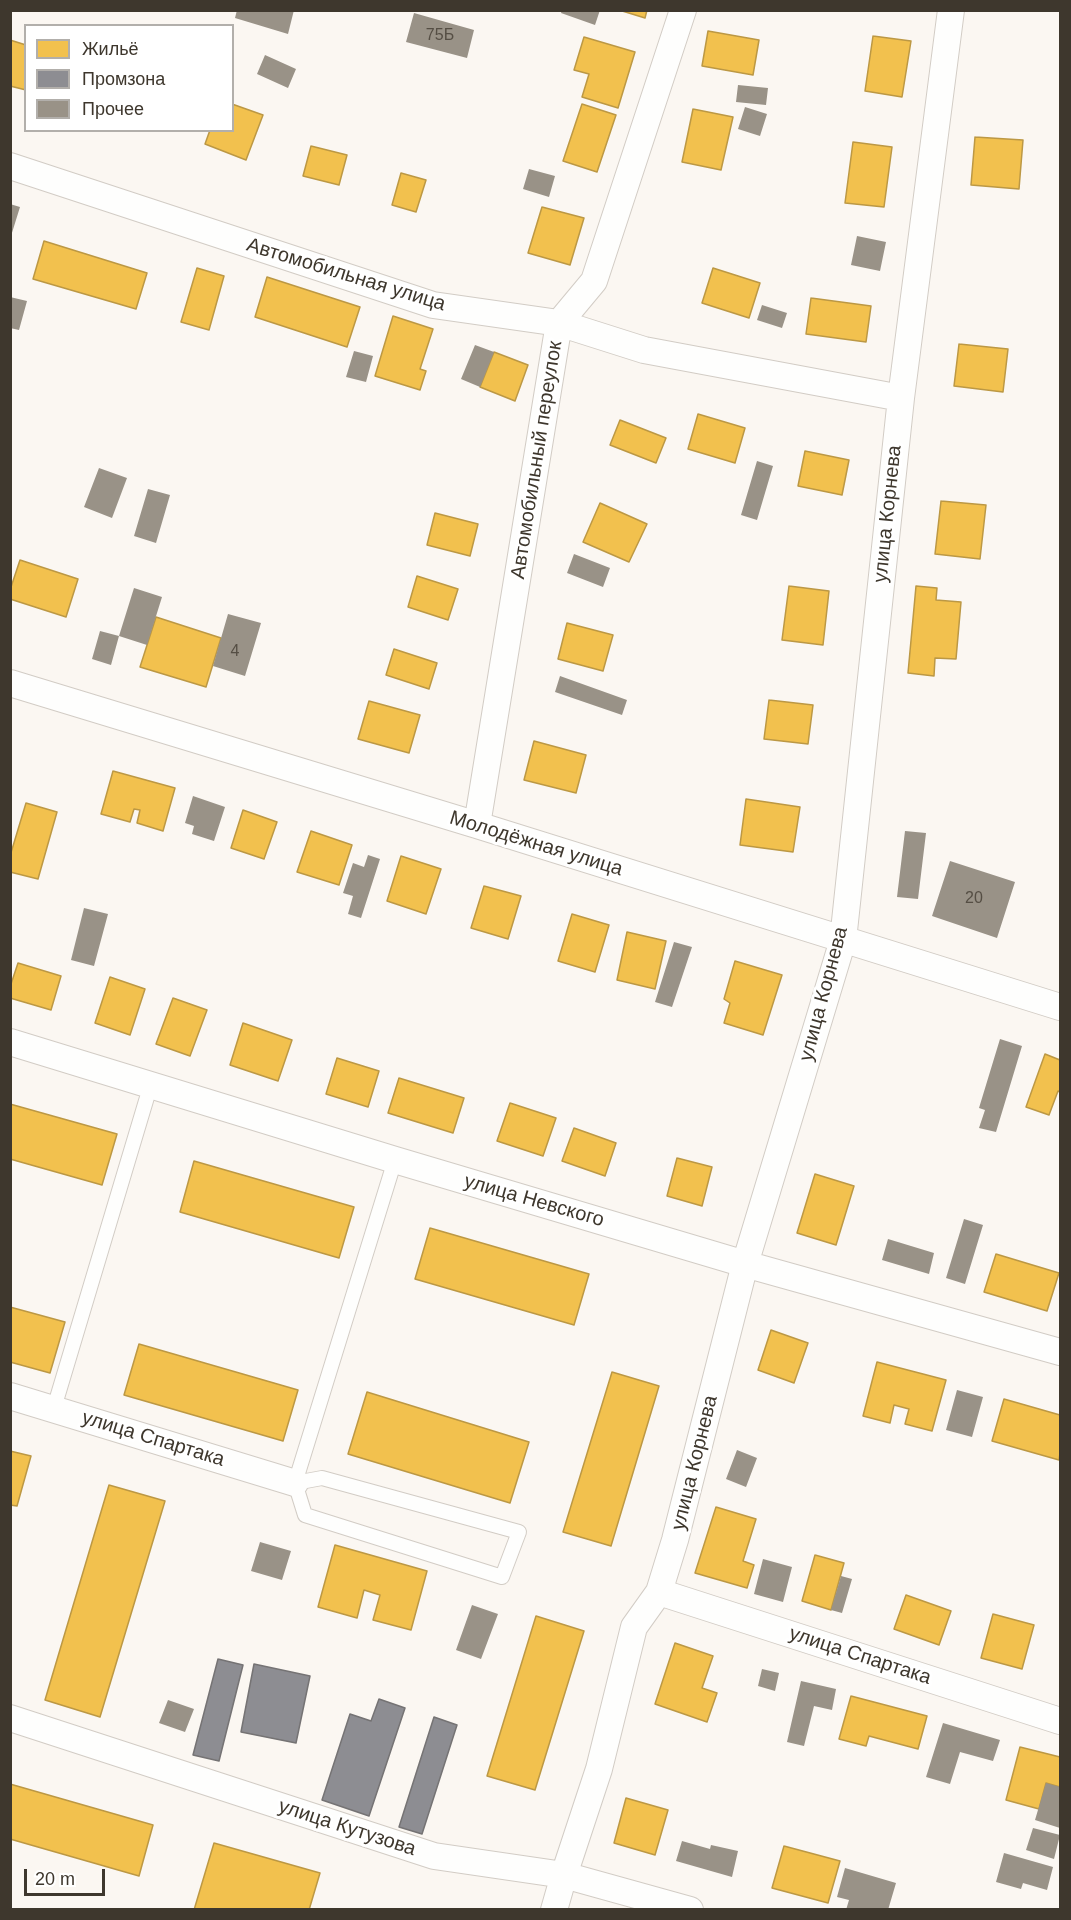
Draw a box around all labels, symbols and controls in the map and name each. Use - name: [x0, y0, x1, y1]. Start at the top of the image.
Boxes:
- legend: [24, 24, 234, 132]
- house number: 75Б: [426, 26, 454, 46]
- text: Жильё: [82, 39, 139, 59]
- text: Промзона: [82, 69, 165, 89]
- text: Прочее: [82, 99, 144, 119]
- street label: Автомобильная улица: [244, 233, 448, 317]
- street label: Автомобильный переулок: [506, 339, 568, 581]
- street label: улица Корнева: [869, 444, 907, 584]
- house number: 4: [231, 642, 239, 662]
- street label: Молодёжная улица: [446, 806, 626, 882]
- house number: 20: [965, 889, 983, 909]
- street label: улица Корнева: [795, 924, 853, 1064]
- street label: улица Невского: [461, 1170, 607, 1232]
- street label: улица Корнева: [667, 1393, 723, 1533]
- street label: улица Спартака: [79, 1406, 227, 1472]
- street label: улица Спартака: [786, 1622, 934, 1690]
- street label: улица Кутузова: [275, 1794, 419, 1862]
- scale bar: [27, 1857, 108, 1895]
- text: 20 m: [35, 1869, 75, 1889]

